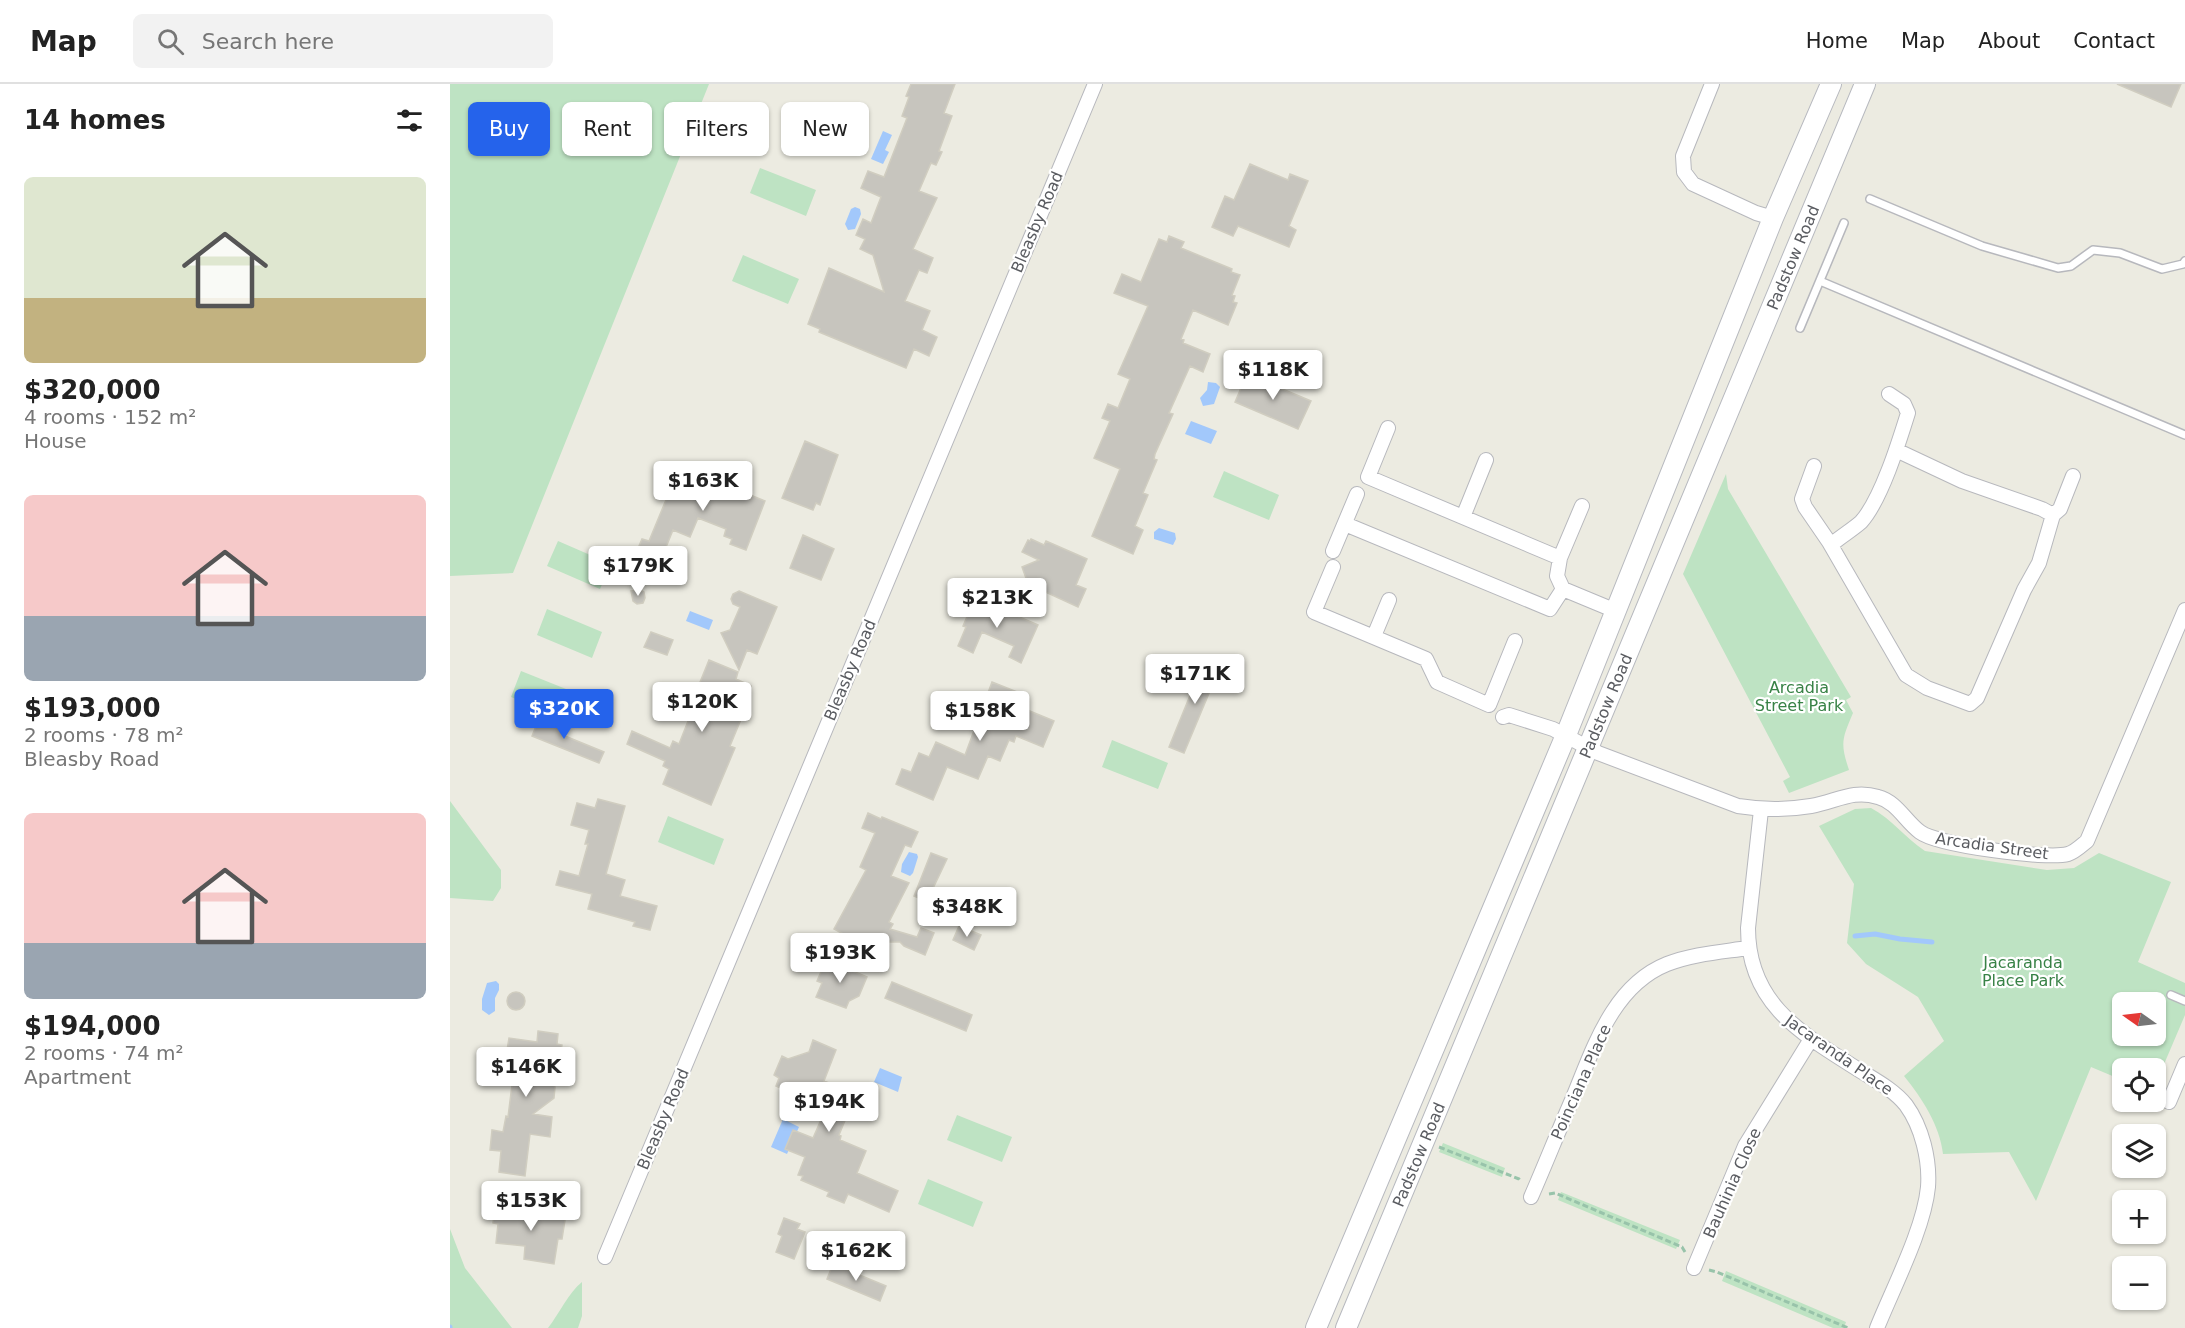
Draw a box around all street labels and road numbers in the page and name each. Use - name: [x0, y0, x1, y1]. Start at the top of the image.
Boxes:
- street label: Bleasby Road: [1007, 168, 1067, 276]
- street label: Padstow Road: [1762, 202, 1823, 313]
- street label: Bleasby Road: [820, 616, 880, 724]
- street label: Padstow Road: [1575, 651, 1636, 761]
- street label: Arcadia Street: [1934, 829, 2050, 863]
- street label: Jacaranda Place: [1781, 1010, 1897, 1099]
- street label: Poinciana Place: [1547, 1021, 1615, 1143]
- street label: Bleasby Road: [633, 1065, 693, 1173]
- street label: Padstow Road: [1388, 1099, 1449, 1210]
- street label: Bauhinia Close: [1699, 1125, 1765, 1241]

